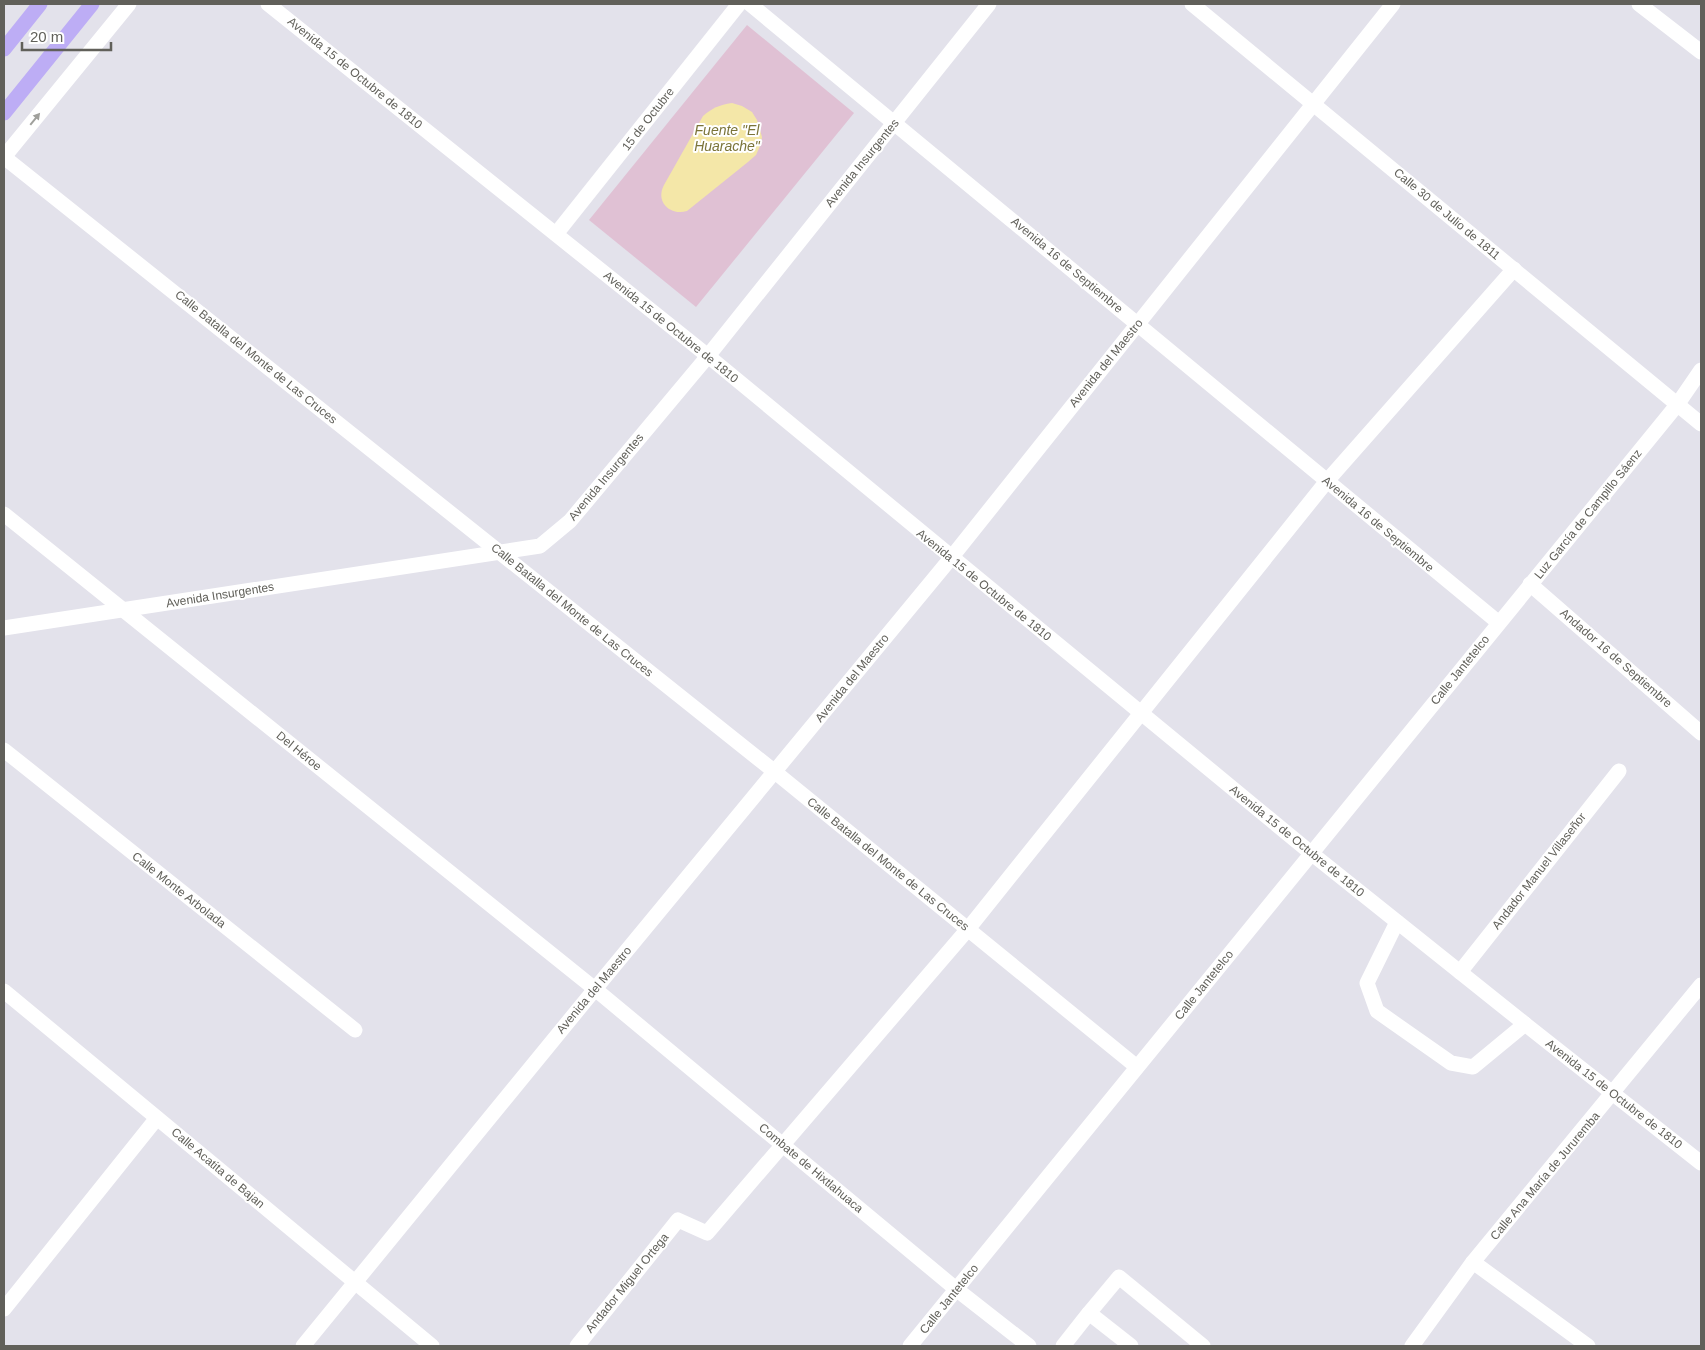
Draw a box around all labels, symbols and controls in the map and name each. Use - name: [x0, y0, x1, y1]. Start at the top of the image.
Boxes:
- street label: Avenida 15 de Octubre de 1810: [285, 14, 425, 132]
- scale bar: [22, 20, 111, 52]
- text: 20 m: [30, 28, 63, 45]
- street label: 15 de Octubre: [619, 84, 677, 153]
- one-way arrow: [29, 113, 40, 126]
- street label: Avenida Insurgentes: [822, 116, 902, 210]
- water label: Fuente "El Huarache": [694, 122, 761, 154]
- street label: Calle 30 de Julio de 1811: [1391, 165, 1503, 263]
- street label: Avenida 16 de Septiembre: [1008, 214, 1126, 316]
- street label: Avenida 15 de Octubre de 1810: [601, 268, 741, 386]
- street label: Calle Batalla del Monte de Las Cruces: [172, 287, 340, 427]
- street label: Avenida del Maestro: [1066, 316, 1146, 410]
- street label: Avenida Insurgentes: [566, 431, 646, 523]
- street label: Luz García de Campillo Sáenz: [1531, 446, 1645, 582]
- street label: Avenida 16 de Septiembre: [1319, 473, 1437, 575]
- street label: Avenida 15 de Octubre de 1810: [914, 526, 1054, 644]
- street label: Calle Batalla del Monte de Las Cruces: [488, 540, 656, 680]
- street label: Avenida Insurgentes: [165, 580, 275, 610]
- street label: Andador 16 de Septiembre: [1557, 606, 1675, 711]
- street label: Avenida del Maestro: [812, 631, 892, 725]
- street label: Calle Jantetelco: [1428, 632, 1493, 708]
- street label: Del Héroe: [274, 729, 325, 774]
- street label: Avenida 15 de Octubre de 1810: [1227, 782, 1367, 900]
- street label: Calle Batalla del Monte de Las Cruces: [804, 794, 972, 934]
- street label: Andador Manuel Villaseñor: [1489, 810, 1589, 932]
- street label: Calle Monte Arbolada: [129, 849, 229, 931]
- street label: Avenida del Maestro: [554, 943, 635, 1036]
- street label: Calle Jantetelco: [1172, 947, 1237, 1023]
- street label: Avenida 15 de Octubre de 1810: [1543, 1036, 1685, 1152]
- street label: Calle Ana María de Jururemba: [1487, 1109, 1603, 1243]
- street label: Combate de Hixtlahuaca: [756, 1120, 866, 1216]
- street label: Calle Acatita de Bajan: [169, 1125, 267, 1211]
- street label: Andador Miguel Ortega: [583, 1230, 672, 1336]
- street label: Calle Jantetelco: [917, 1261, 982, 1337]

